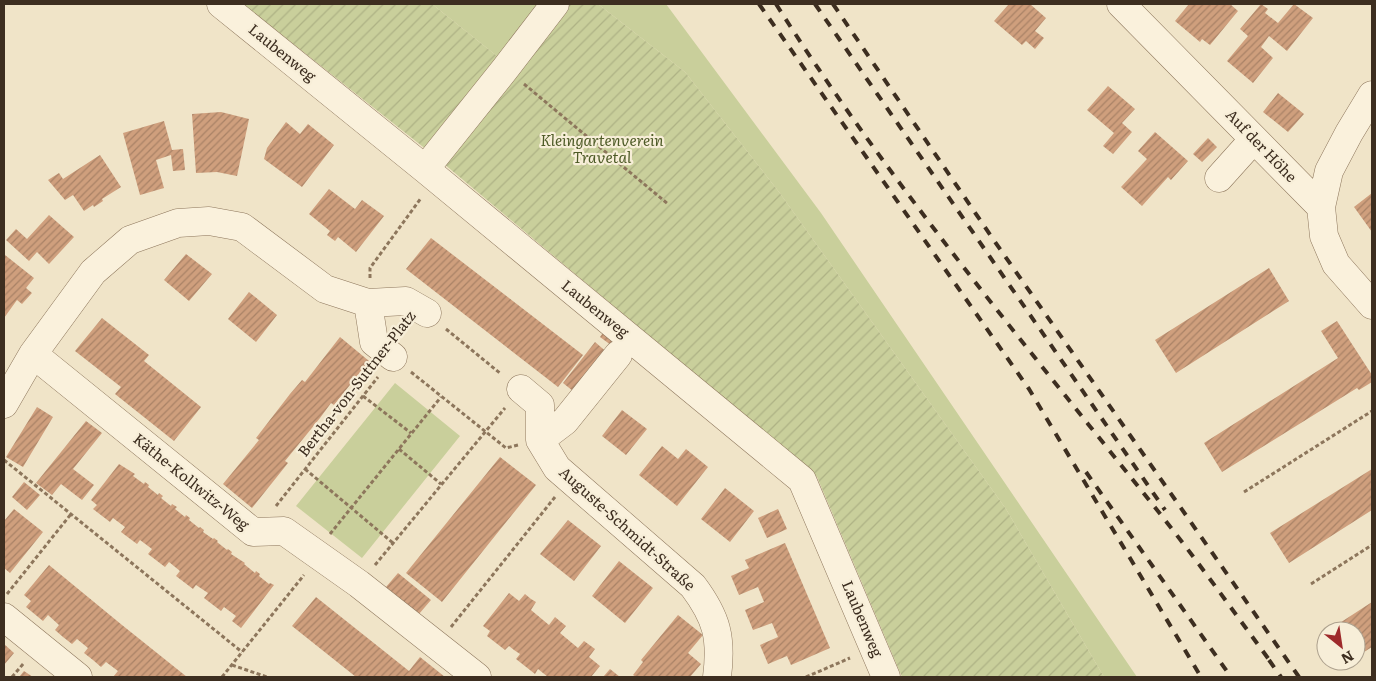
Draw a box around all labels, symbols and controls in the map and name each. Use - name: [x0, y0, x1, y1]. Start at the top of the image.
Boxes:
- street label: Laubenweg: [244, 17, 322, 87]
- street label: Auf der Höhe: [1221, 103, 1303, 187]
- park label: Kleingartenverein Travetal: [540, 128, 664, 168]
- street label: Laubenweg: [557, 273, 635, 343]
- street label: Bertha-von-Suttner-Platz: [291, 305, 420, 461]
- street label: Käthe-Kollwitz-Weg: [129, 427, 256, 535]
- street label: Auguste-Schmidt-Straße: [555, 460, 701, 596]
- street label: Laubenweg: [837, 576, 890, 661]
- north arrow: [1316, 621, 1366, 671]
- text: N: [1338, 647, 1358, 670]

